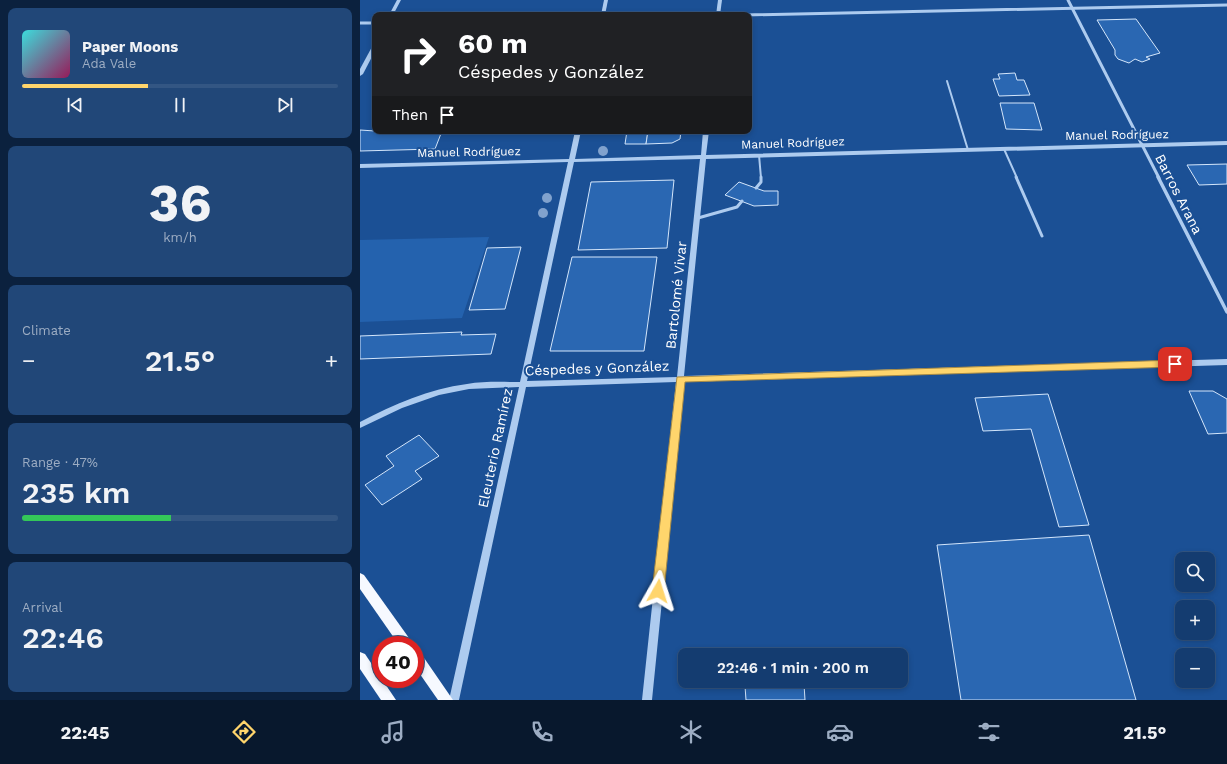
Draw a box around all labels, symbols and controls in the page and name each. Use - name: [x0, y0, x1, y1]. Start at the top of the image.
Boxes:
- text: 60 m: [458, 27, 528, 60]
- icon: right: [392, 28, 444, 80]
- text: Paper Moons: [82, 38, 178, 56]
- text: Ada Vale: [82, 56, 136, 71]
- text: Céspedes y González: [458, 61, 644, 82]
- icon: previous: [64, 94, 86, 116]
- icon: pause: [169, 94, 191, 116]
- icon: next: [274, 94, 296, 116]
- icon: arrive: [436, 104, 458, 126]
- text: Then: [392, 106, 428, 124]
- street label: Manuel Rodríguez: [1065, 127, 1169, 143]
- street label: Manuel Rodríguez: [741, 134, 845, 152]
- street label: Manuel Rodríguez: [417, 144, 521, 160]
- street label: Barros Arana: [1152, 151, 1206, 237]
- text: 36: [149, 173, 211, 234]
- text: km/h: [163, 230, 197, 245]
- street label: Bartolomé Vivar: [662, 240, 690, 350]
- text: Climate: [22, 323, 71, 338]
- text: 21.5°: [145, 343, 215, 378]
- pin: [1158, 347, 1192, 381]
- text: −: [22, 348, 35, 373]
- text: +: [325, 348, 338, 373]
- icon: arrive: [1164, 353, 1186, 375]
- street label: Céspedes y González: [524, 357, 670, 379]
- street label: Eleuterio Ramírez: [475, 387, 515, 509]
- text: Range · 47%: [22, 455, 98, 470]
- text: 235 km: [22, 475, 130, 510]
- map controls: [1175, 552, 1215, 688]
- button: search: [1175, 552, 1215, 592]
- position arrow: [637, 570, 679, 612]
- text: Arrival: [22, 600, 63, 615]
- button: +: [1175, 600, 1215, 640]
- text: 22:46: [22, 620, 104, 655]
- speed limit sign: 40: [372, 636, 424, 688]
- button: −: [1175, 648, 1215, 688]
- text: 22:46 · 1 min · 200 m: [717, 659, 869, 677]
- icon: directions: [230, 718, 258, 746]
- icon: music: [379, 718, 407, 746]
- icon: phone: [528, 718, 556, 746]
- icon: climate: [677, 718, 705, 746]
- icon: car: [826, 718, 854, 746]
- icon: filters: [975, 718, 1003, 746]
- text: 22:45: [60, 722, 109, 743]
- text: 21.5°: [1123, 722, 1166, 743]

